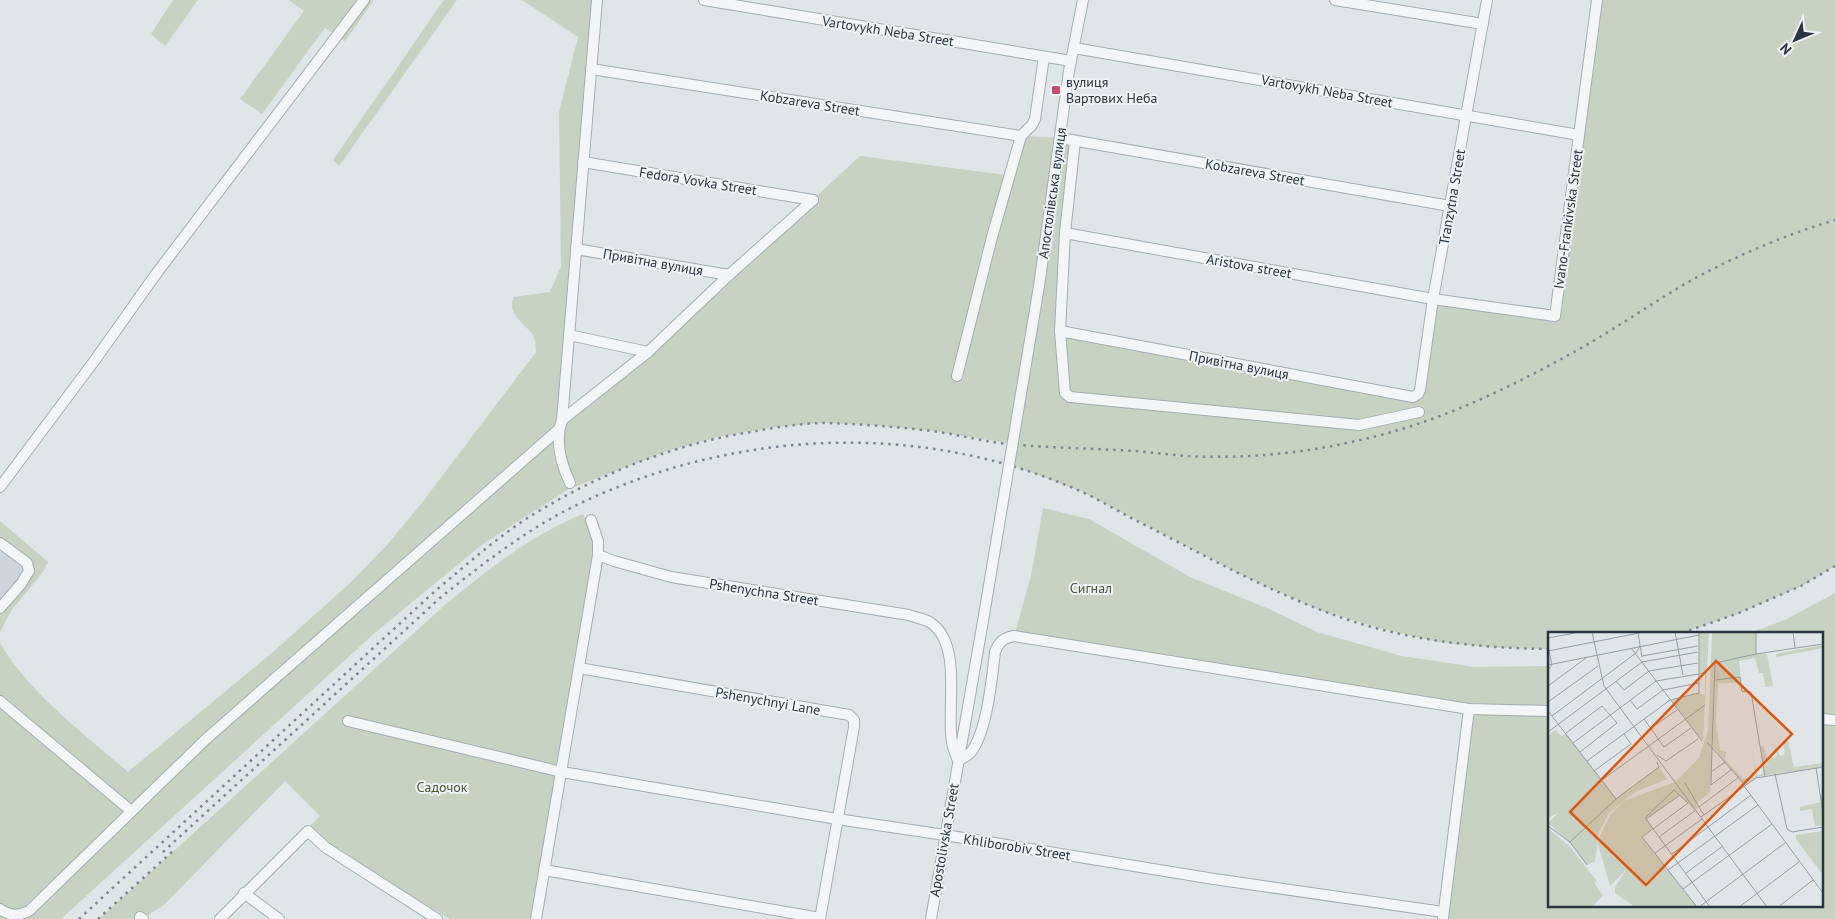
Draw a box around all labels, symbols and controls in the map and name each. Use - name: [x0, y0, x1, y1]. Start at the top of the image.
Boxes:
- street label: Vartovykh Neba Street: [820, 12, 955, 50]
- north arrow: [1770, 15, 1820, 65]
- text: N: [1776, 39, 1795, 59]
- street label: Vartovykh Neba Street: [1259, 70, 1394, 111]
- place label: вулиця Вартових Неба: [1066, 73, 1158, 107]
- marker: вулиця Вартових Неба: [1050, 84, 1062, 96]
- street label: Kobzareva Street: [759, 86, 861, 120]
- street label: Апостолівська вулиця: [1034, 126, 1070, 260]
- street label: Tranzytna Street: [1435, 147, 1469, 246]
- street label: Ivano-Frankivska Street: [1549, 148, 1587, 290]
- street label: Kobzareva Street: [1204, 154, 1306, 190]
- street label: Fedora Vovka Street: [638, 163, 758, 199]
- street label: Привітна вулиця: [602, 244, 704, 280]
- street label: Aristova street: [1205, 250, 1293, 282]
- street label: Привітна вулиця: [1188, 346, 1290, 384]
- street label: Pshenychna Street: [708, 574, 820, 610]
- park label: Сигнал: [1070, 579, 1112, 597]
- inset map: [1548, 632, 1822, 906]
- street label: Pshenychnyi Lane: [714, 683, 822, 719]
- park label: Садочок: [416, 778, 468, 796]
- street label: Apostolivska Street: [925, 782, 963, 898]
- street label: Khliborobiv Street: [962, 830, 1072, 864]

